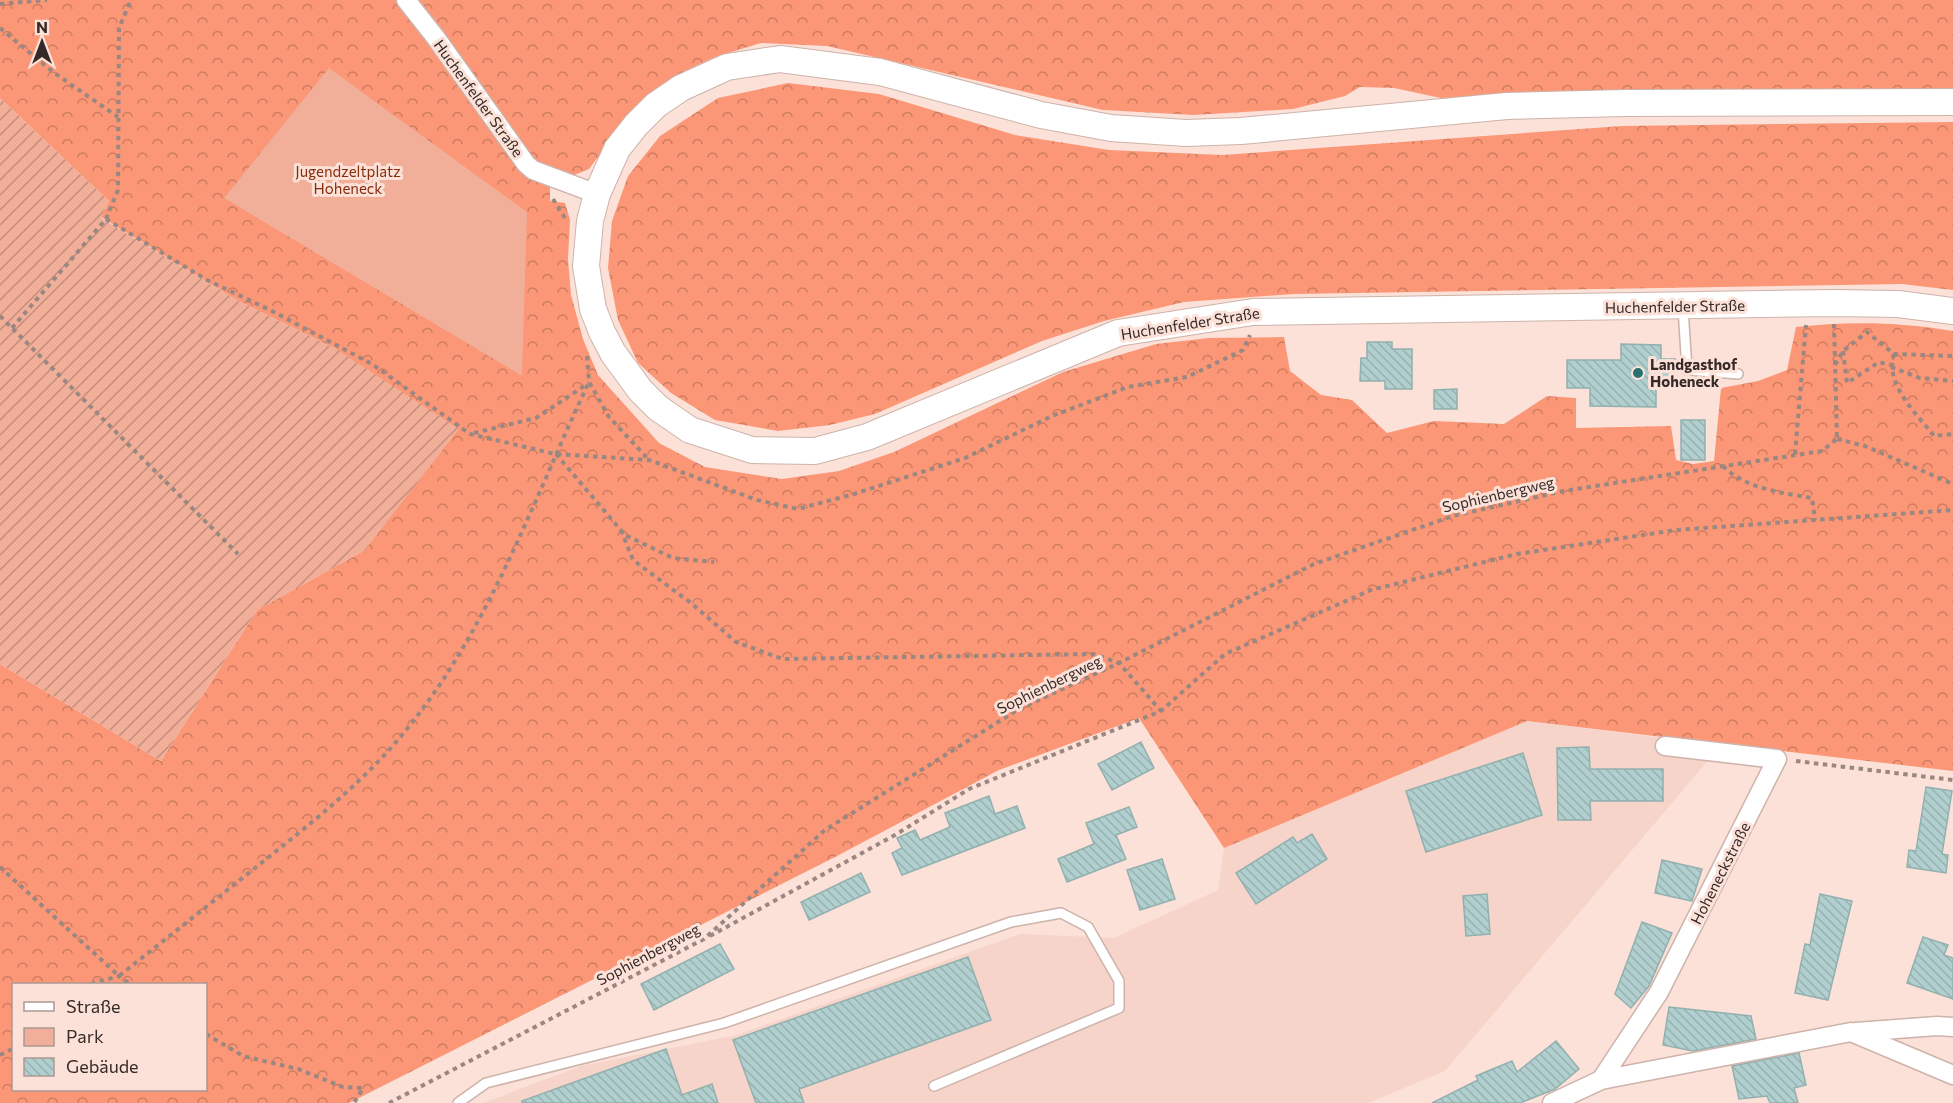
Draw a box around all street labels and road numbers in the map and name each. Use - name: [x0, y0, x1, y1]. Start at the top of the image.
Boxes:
- street label: Huchenfelder Straße: [430, 36, 528, 160]
- street label: Huchenfelder Straße: [1605, 296, 1745, 316]
- street label: Huchenfelder Straße: [1119, 303, 1261, 343]
- street label: Sophienbergweg: [1440, 472, 1556, 516]
- street label: Sophienbergweg: [994, 651, 1104, 717]
- street label: Hoheneckstraße: [1686, 819, 1754, 927]
- street label: Sophienbergweg: [593, 919, 703, 989]

